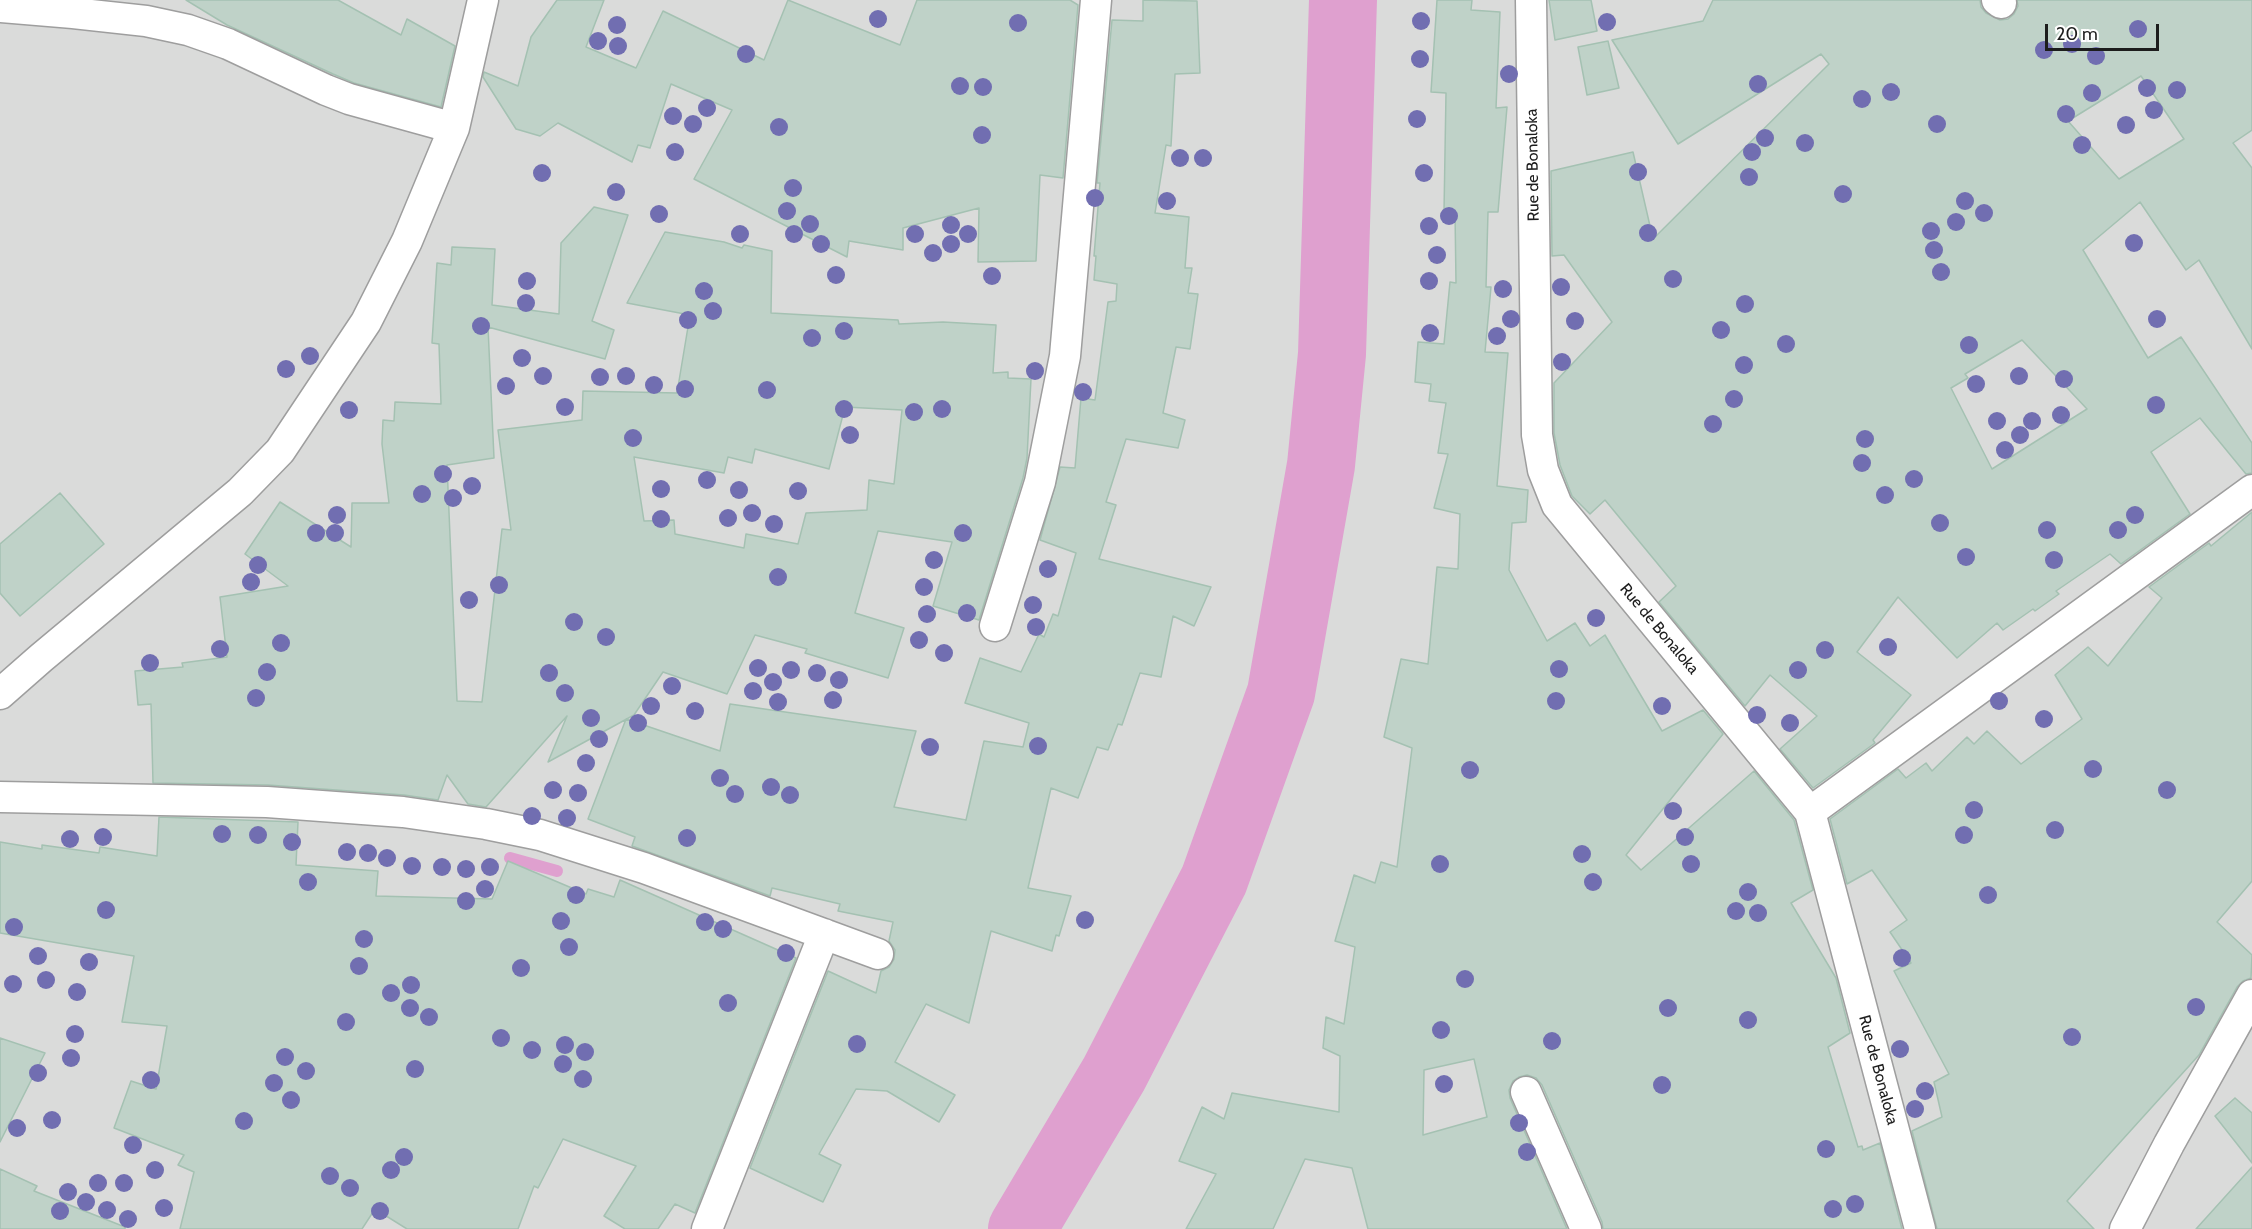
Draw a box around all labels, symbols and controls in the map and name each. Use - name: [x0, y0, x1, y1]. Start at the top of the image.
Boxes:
- scale bar: [2048, 12, 2162, 50]
- text: 20 m: [2056, 23, 2098, 45]
- street label: Rue de Bonaloka: [1522, 109, 1544, 221]
- street label: Rue de Bonaloka: [1615, 580, 1703, 678]
- street label: Rue de Bonaloka: [1854, 1013, 1902, 1127]

